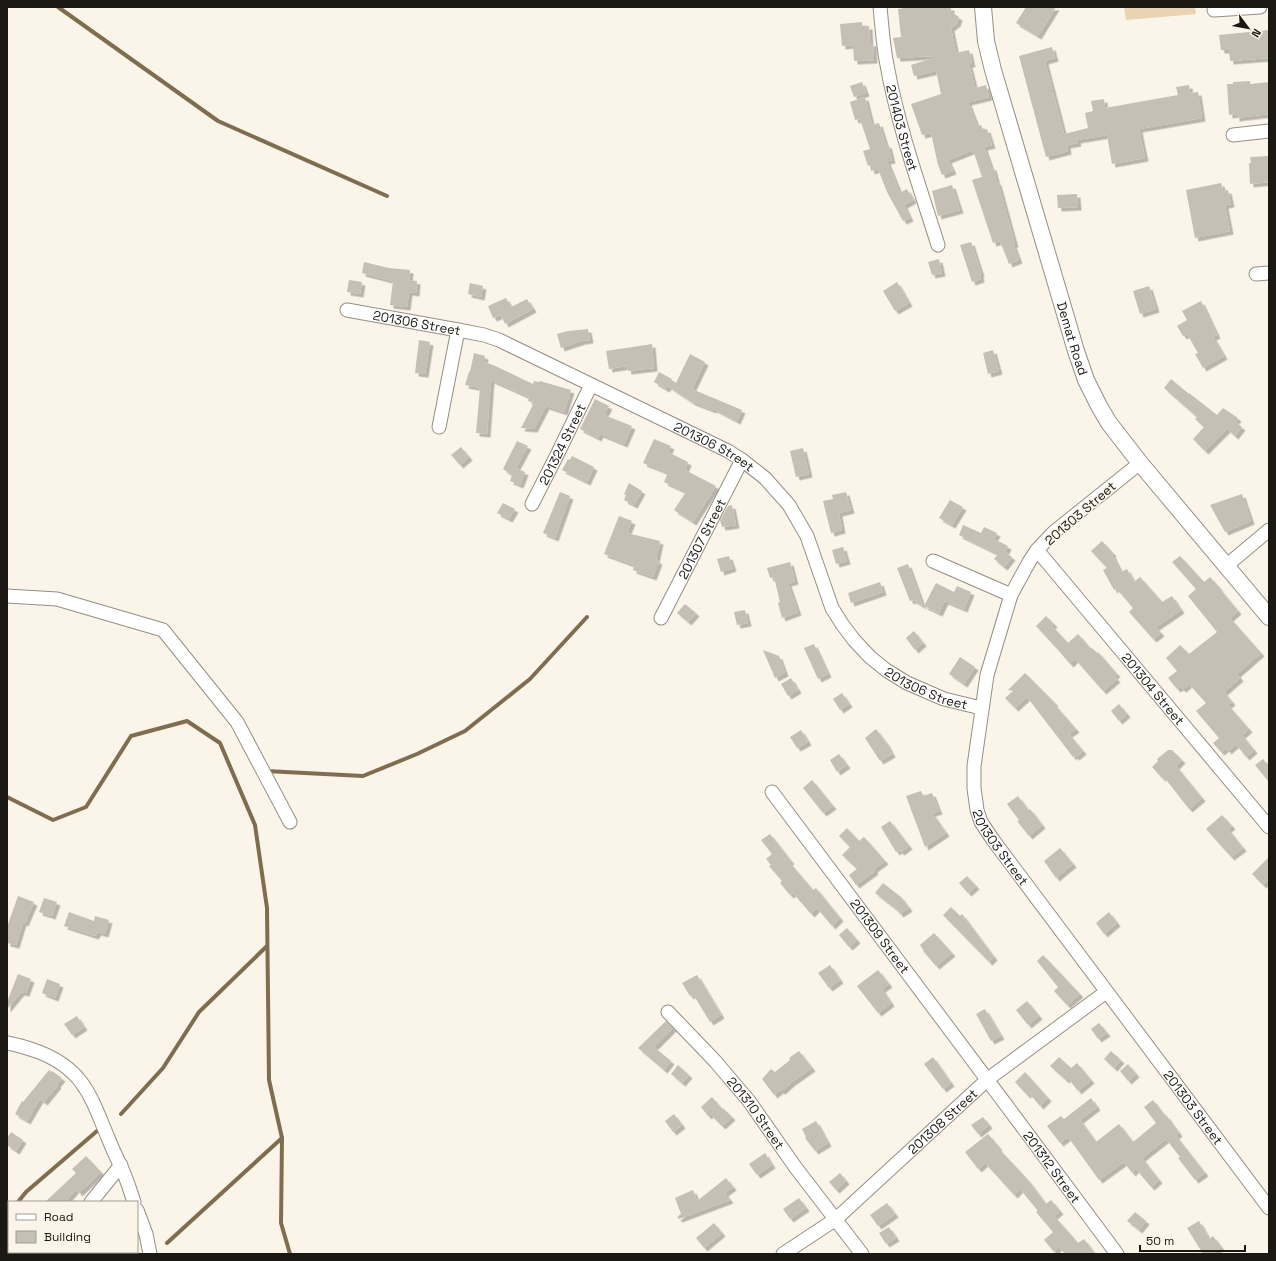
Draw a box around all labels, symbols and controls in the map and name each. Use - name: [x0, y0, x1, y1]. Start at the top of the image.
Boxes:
- north arrow: [1228, 8, 1268, 48]
- text: N: [1249, 26, 1264, 40]
- street label: 201403 Street: [882, 83, 922, 173]
- street label: Demat Road: [1053, 300, 1092, 378]
- street label: 201306 Street: [372, 307, 462, 339]
- street label: 201324 Street: [535, 401, 590, 488]
- street label: 201306 Street: [671, 418, 757, 475]
- street label: 201303 Street: [1041, 478, 1119, 549]
- street label: 201307 Street: [674, 496, 730, 582]
- street label: 201304 Street: [1118, 649, 1188, 729]
- street label: 201306 Street: [881, 663, 969, 713]
- street label: 201303 Street: [968, 807, 1032, 889]
- street label: 201309 Street: [846, 895, 913, 977]
- street label: 201303 Street: [1160, 1067, 1226, 1148]
- street label: 201310 Street: [723, 1073, 788, 1153]
- street label: 201308 Street: [904, 1085, 981, 1158]
- street label: 201312 Street: [1019, 1128, 1084, 1207]
- legend: [8, 1201, 138, 1253]
- text: Road: [44, 1209, 73, 1225]
- scale bar: [1140, 1227, 1245, 1253]
- text: Building: [44, 1229, 91, 1245]
- text: 50 m: [1146, 1233, 1174, 1249]

